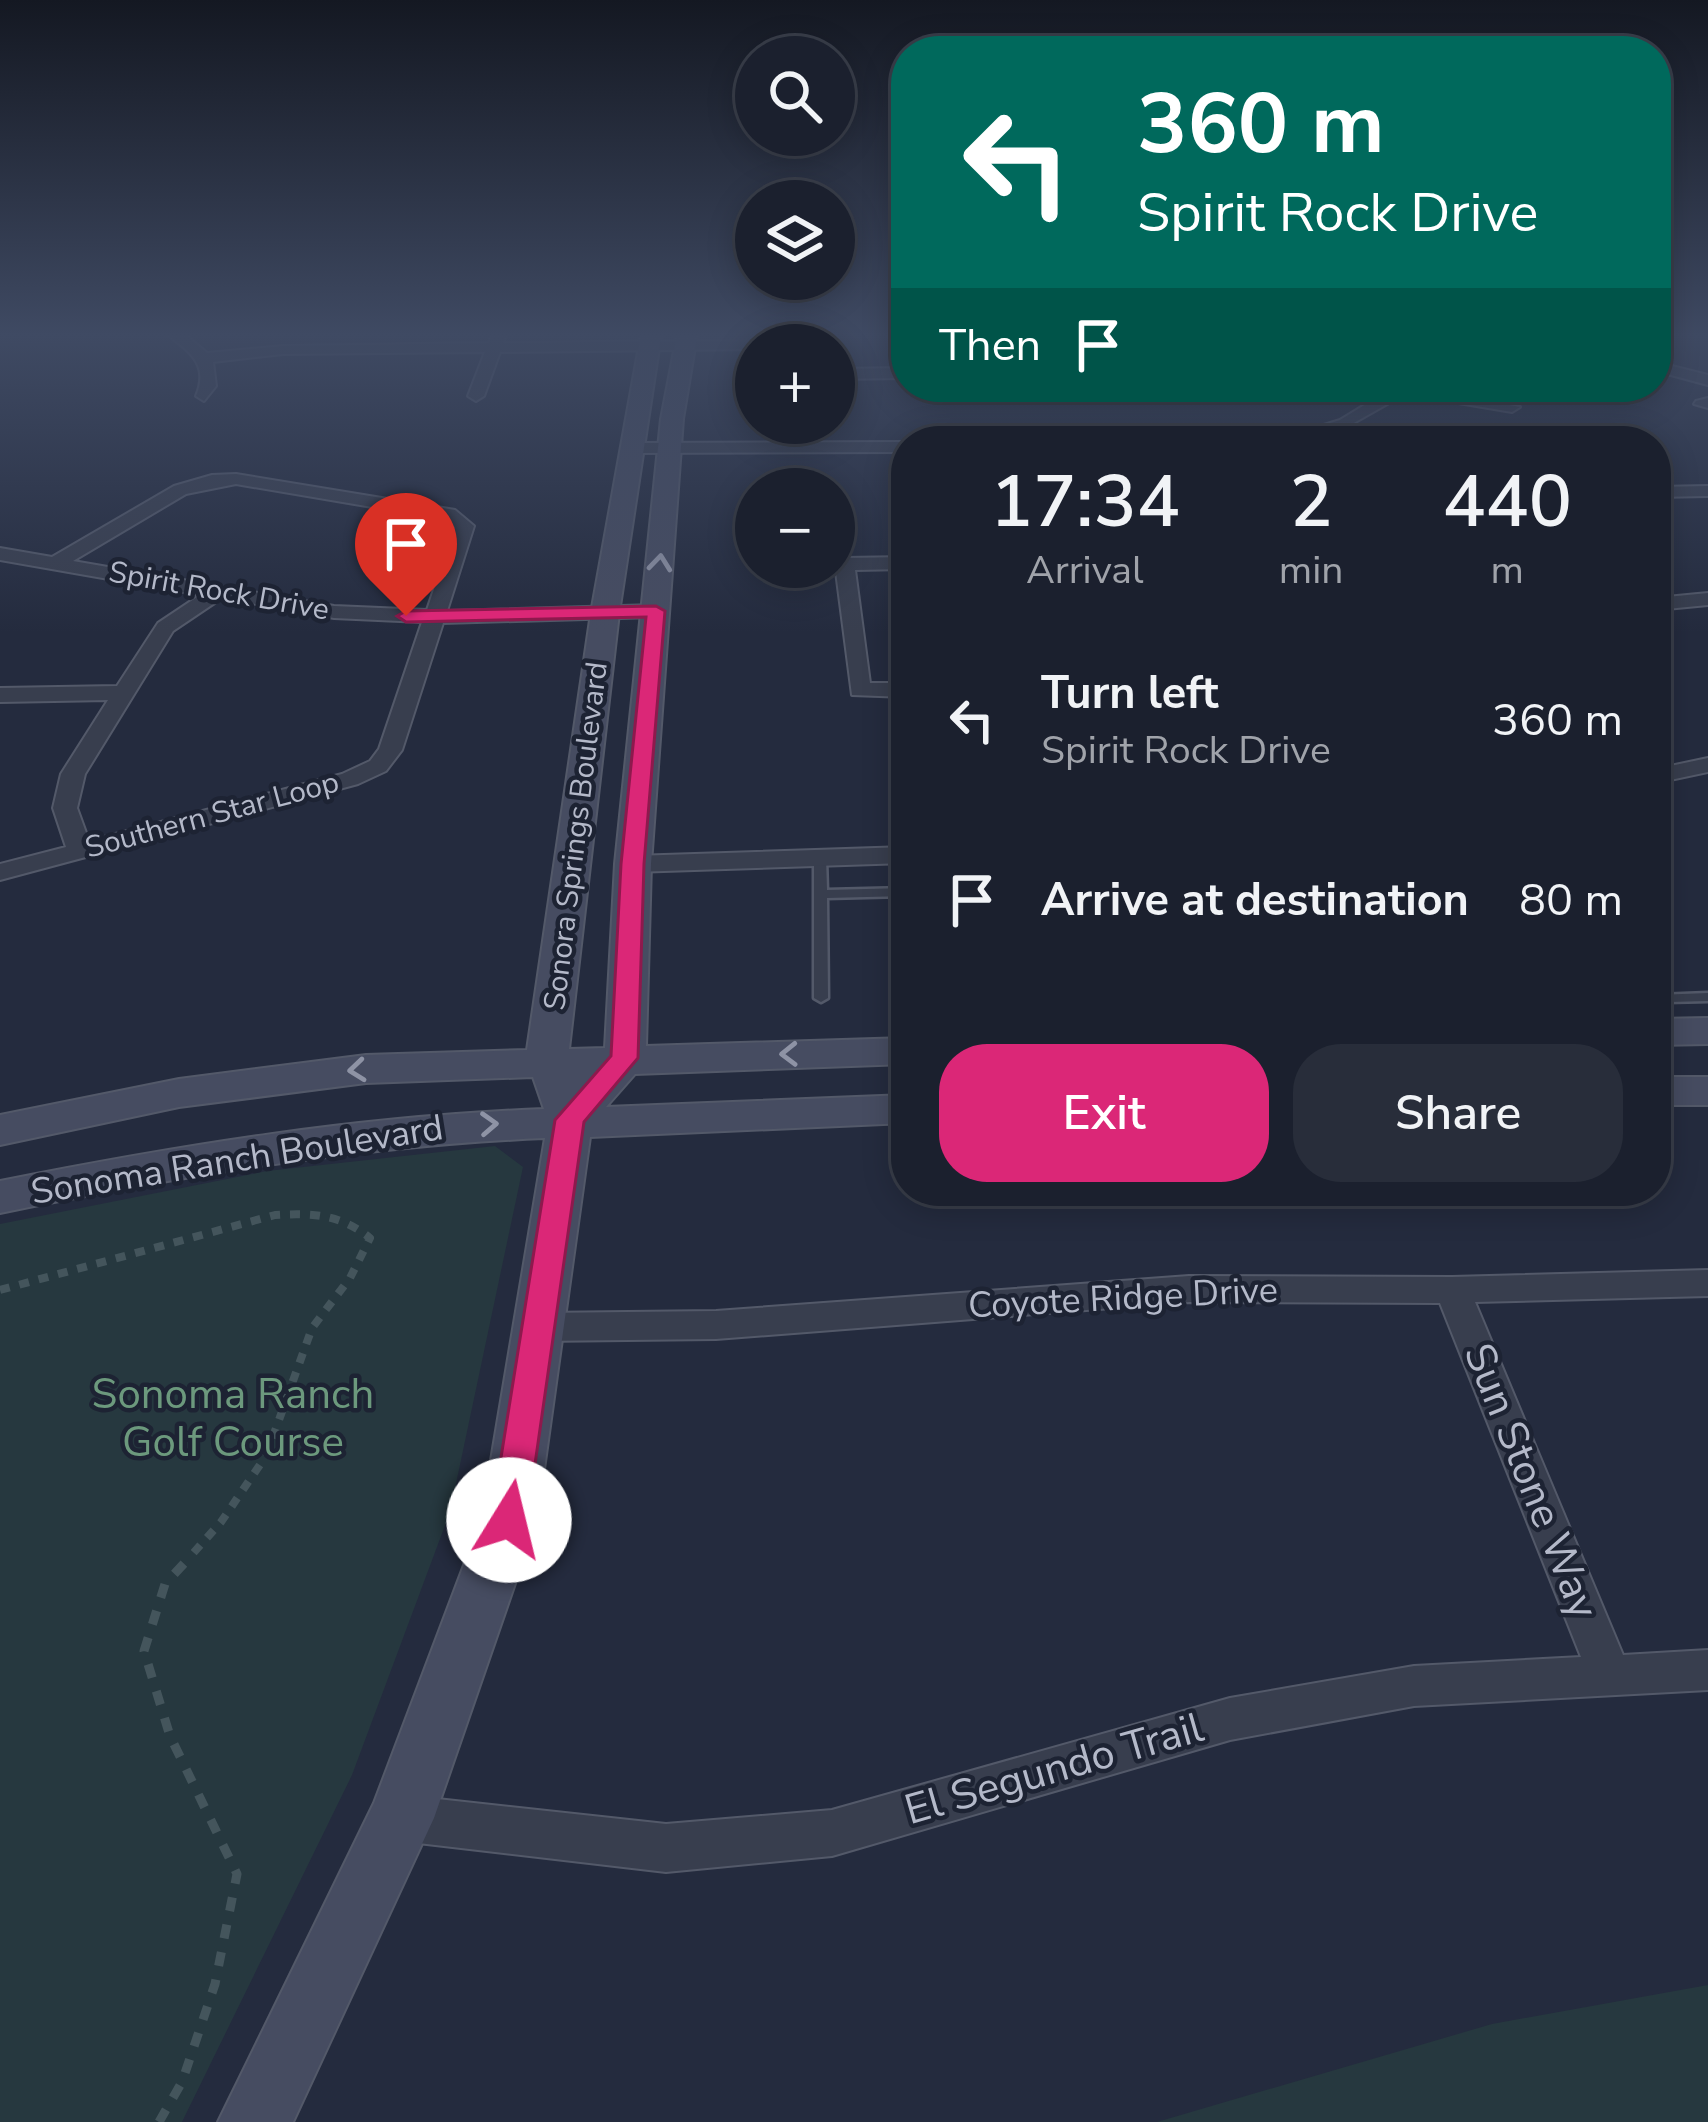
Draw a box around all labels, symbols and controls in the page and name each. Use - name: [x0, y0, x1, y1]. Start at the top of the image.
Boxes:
- map controls: [735, 36, 855, 588]
- button: search: [735, 36, 855, 156]
- text: 360 m: [1137, 67, 1385, 182]
- icon: left: [939, 84, 1095, 240]
- text: Spirit Rock Drive: [1137, 176, 1538, 250]
- button: layers: [735, 180, 855, 300]
- icon: arrive: [1065, 312, 1131, 378]
- text: Then: [939, 315, 1041, 376]
- button: +: [735, 324, 855, 444]
- text: 17:34: [990, 453, 1180, 551]
- text: 2: [1290, 453, 1333, 551]
- text: 440: [1442, 453, 1572, 551]
- button: −: [735, 468, 855, 588]
- pin: [355, 493, 457, 616]
- icon: arrive: [373, 511, 439, 577]
- text: Arrival: [1026, 544, 1144, 597]
- text: min: [1279, 544, 1343, 597]
- text: m: [1490, 544, 1524, 597]
- street label: Spirit Rock Drive: [106, 551, 332, 631]
- one-way arrow: [647, 553, 672, 572]
- street label: Sonora Springs Boulevard: [534, 659, 618, 1013]
- text: Turn left: [1041, 663, 1219, 724]
- icon: left: [939, 687, 1005, 753]
- text: 360 m: [1492, 690, 1623, 751]
- text: Spirit Rock Drive: [1041, 724, 1331, 777]
- street label: Southern Star Loop: [81, 761, 343, 869]
- icon: arrive: [939, 867, 1005, 933]
- text: Arrive at destination: [1041, 870, 1469, 931]
- text: 80 m: [1519, 870, 1623, 931]
- one-way arrow: [779, 1040, 798, 1066]
- button: Exit: [939, 1044, 1269, 1182]
- button: Share: [1293, 1044, 1623, 1182]
- one-way arrow: [348, 1057, 367, 1082]
- street label: Sonoma Ranch Boulevard: [27, 1103, 447, 1217]
- one-way arrow: [480, 1111, 499, 1137]
- street label: Coyote Ridge Drive: [967, 1265, 1279, 1331]
- street label: Sun Stone Way: [1450, 1335, 1612, 1627]
- park label: Sonoma Ranch Golf Course: [92, 1366, 374, 1471]
- position arrow: [446, 1457, 572, 1583]
- street label: El Segundo Trail: [898, 1699, 1210, 1839]

